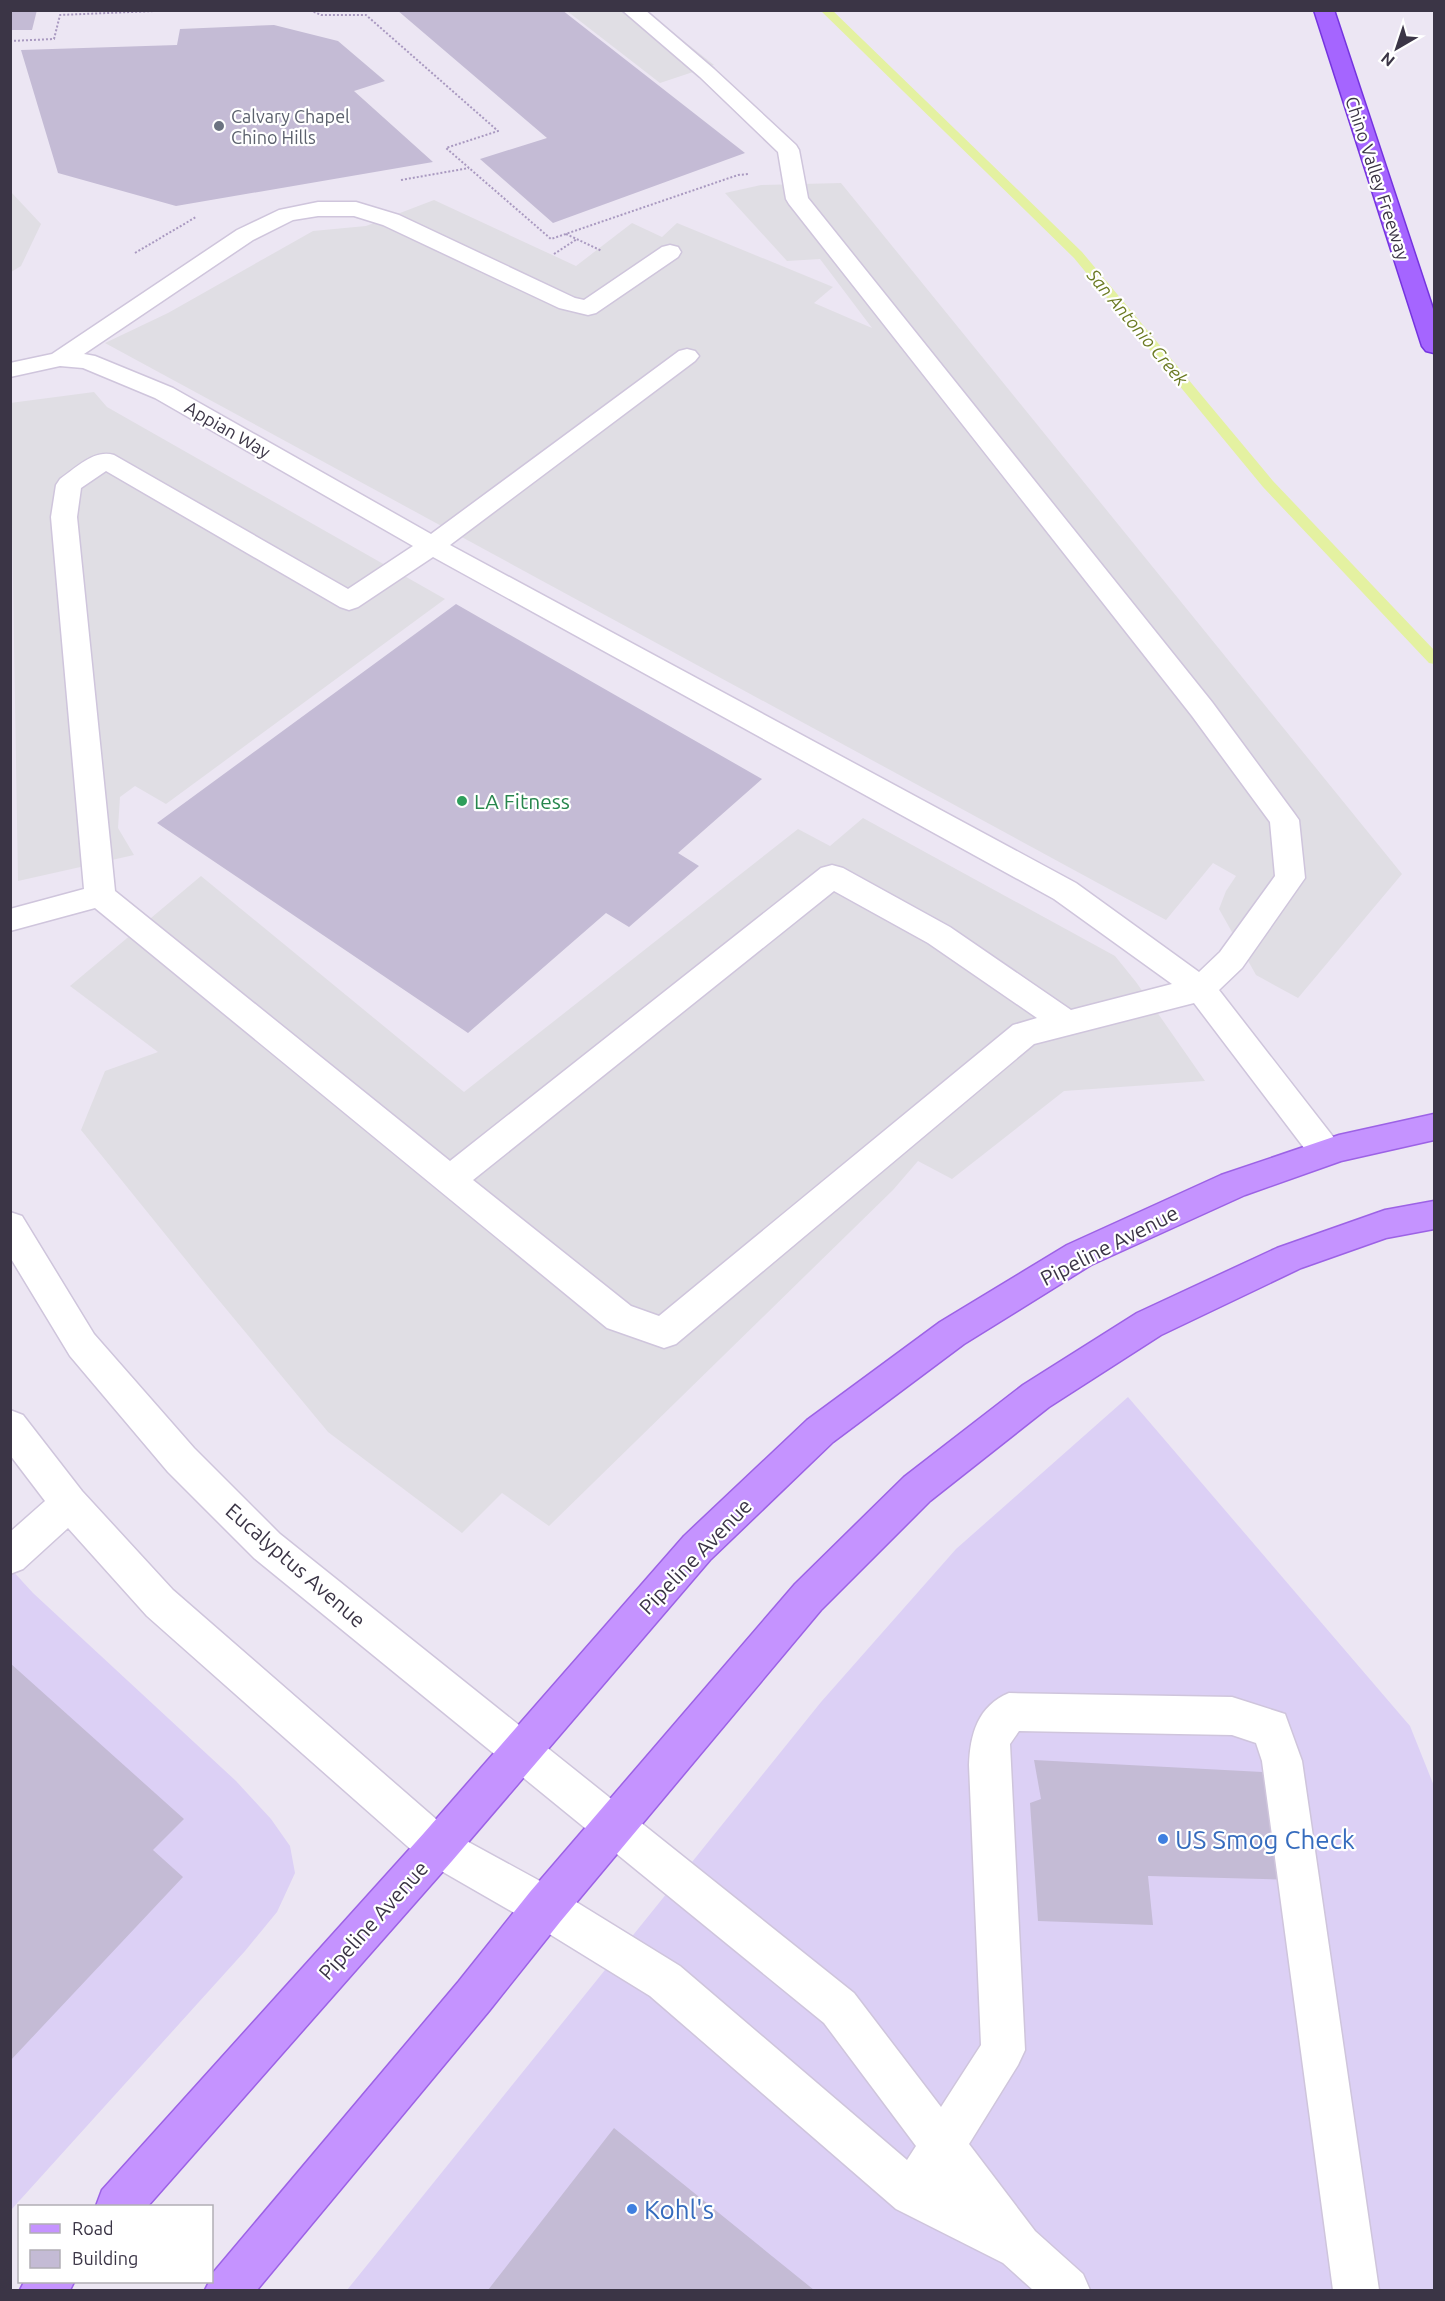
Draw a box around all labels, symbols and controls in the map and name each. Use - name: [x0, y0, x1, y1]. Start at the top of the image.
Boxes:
- north arrow: [1367, 18, 1427, 78]
- text: N: [1377, 49, 1398, 70]
- street label: Chino Valley Freeway: [1342, 94, 1414, 263]
- place label: Calvary Chapel Chino Hills: [231, 106, 350, 147]
- marker: Calvary Chapel Chino Hills: [212, 119, 226, 133]
- water label: San Antonio Creek: [1083, 264, 1193, 390]
- street label: Appian Way: [182, 397, 274, 462]
- place label: LA Fitness: [474, 789, 570, 813]
- marker: LA Fitness: [455, 794, 469, 808]
- street label: Pipeline Avenue: [1036, 1200, 1182, 1290]
- street label: Pipeline Avenue: [634, 1493, 756, 1619]
- street label: Eucalyptus Avenue: [221, 1498, 371, 1632]
- place label: US Smog Check: [1175, 1825, 1355, 1854]
- marker: US Smog Check: [1156, 1832, 1170, 1846]
- street label: Pipeline Avenue: [313, 1856, 433, 1984]
- place label: Kohl's: [644, 2195, 714, 2224]
- marker: Kohl's: [625, 2202, 639, 2216]
- legend: [18, 2205, 213, 2283]
- text: Road: [72, 2218, 114, 2238]
- text: Building: [72, 2248, 138, 2268]

